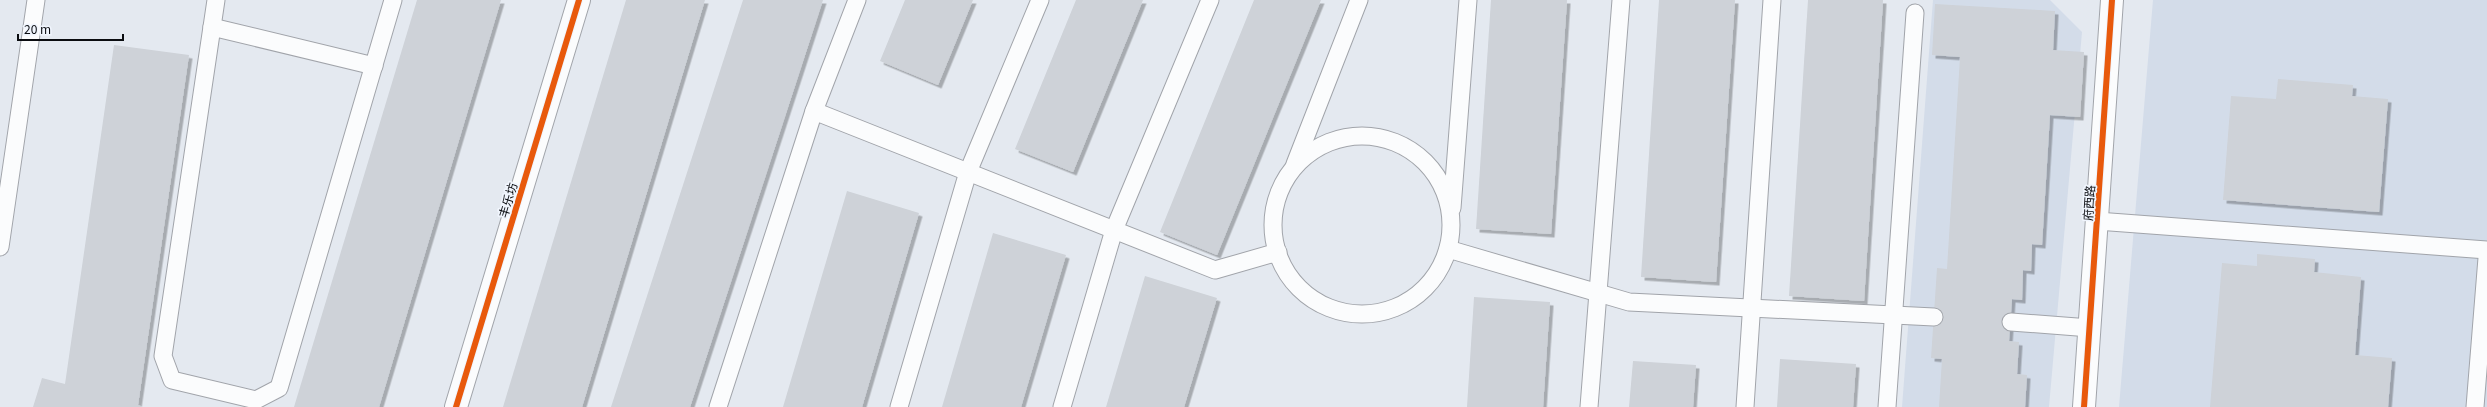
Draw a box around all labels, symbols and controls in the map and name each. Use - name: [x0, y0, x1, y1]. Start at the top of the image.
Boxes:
- scale bar: [18, 16, 123, 42]
- text: 20 m: [24, 20, 51, 37]
- street label: 丰乐坊: [494, 180, 520, 220]
- street label: 府西路: [2078, 184, 2098, 222]

